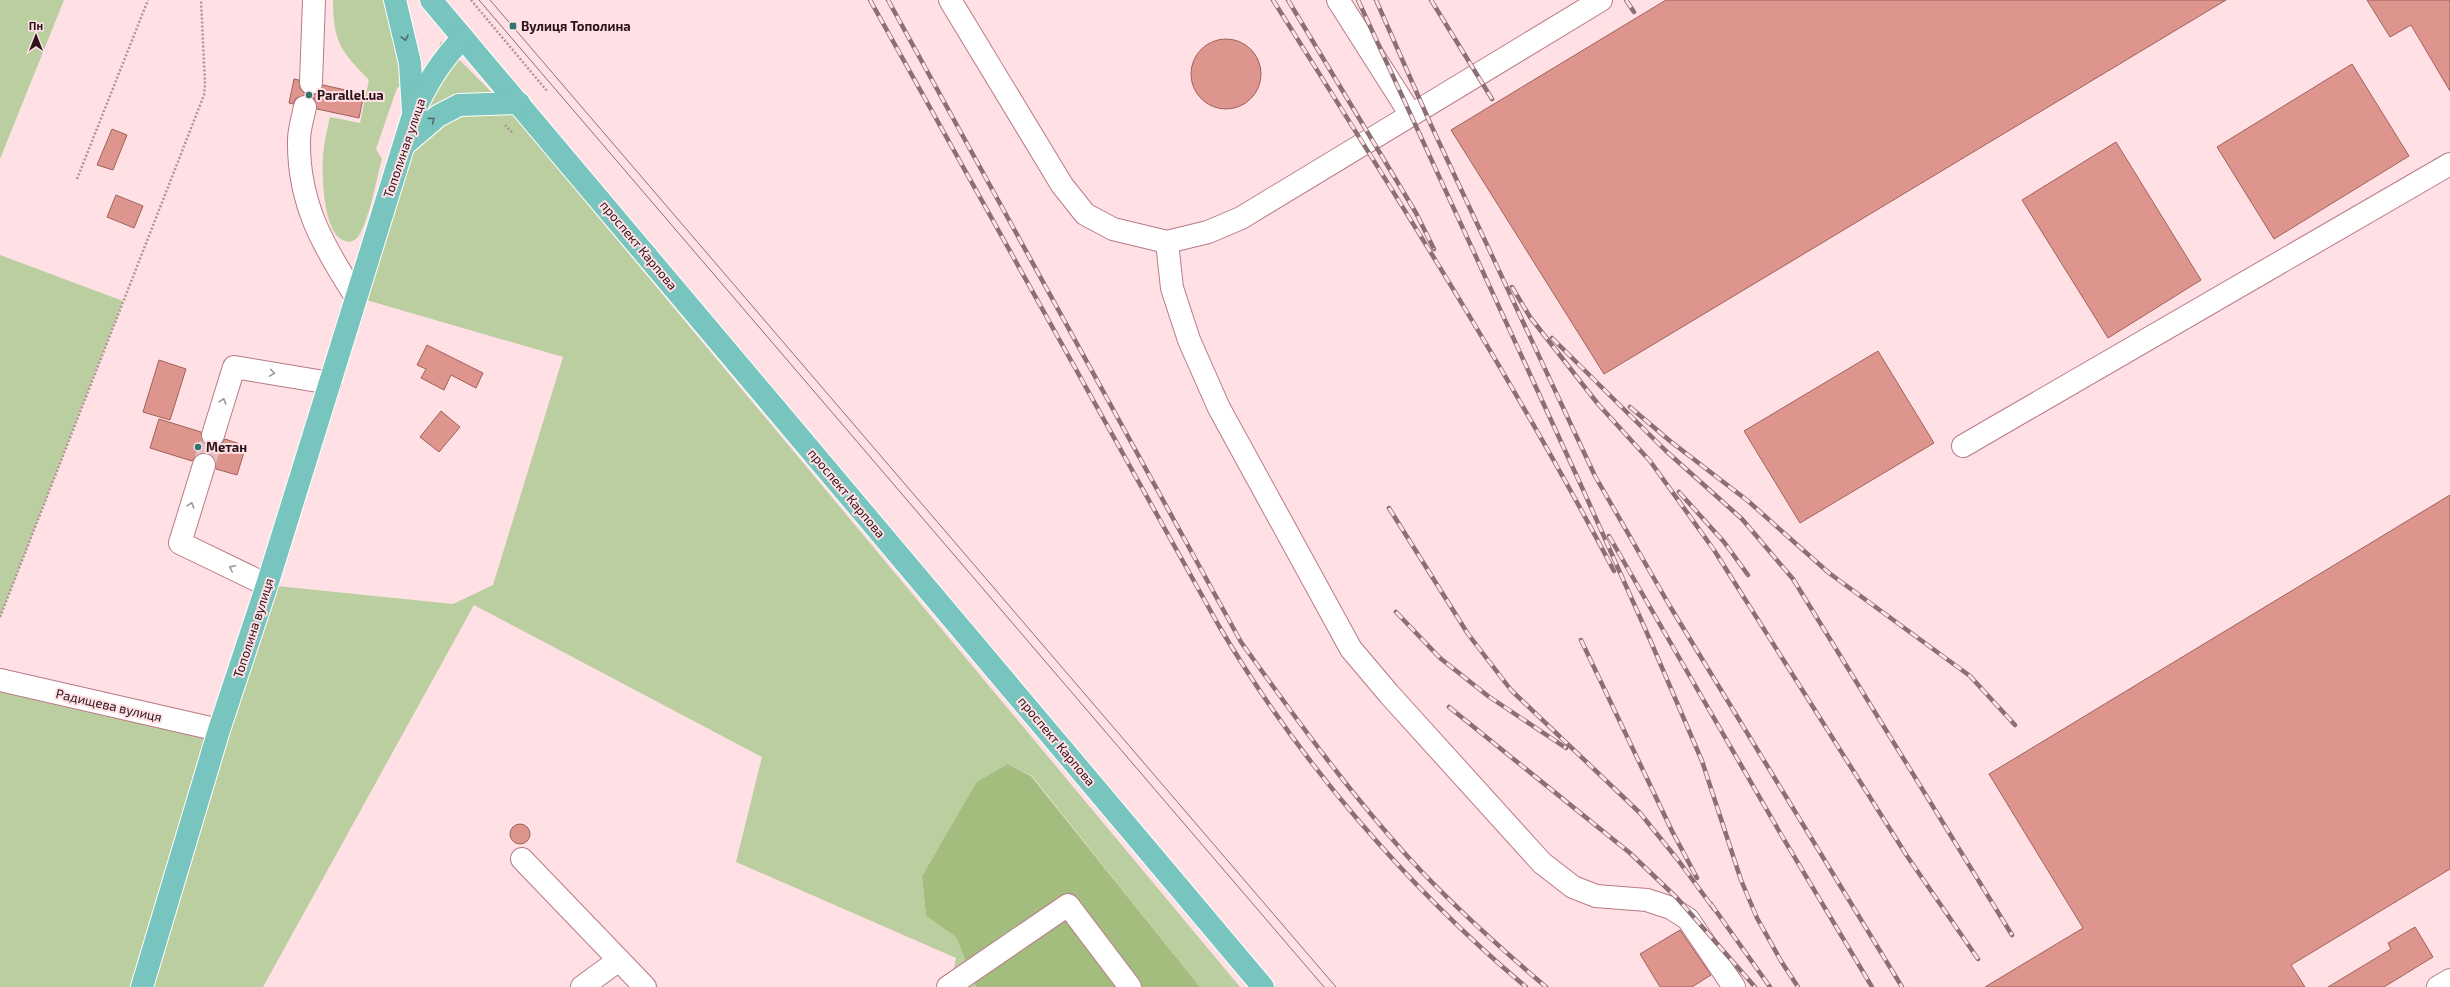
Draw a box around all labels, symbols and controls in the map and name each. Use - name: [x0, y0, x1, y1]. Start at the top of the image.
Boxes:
- north arrow: [16, 16, 56, 56]
- place label: Вулиця Тополина: [521, 18, 631, 34]
- text: Пн: [29, 19, 43, 32]
- marker: Вулиця Тополина: [508, 21, 518, 31]
- one-way arrow: [401, 34, 409, 41]
- place label: Parallel.ua: [317, 87, 384, 103]
- marker: Parallel.ua: [304, 90, 314, 100]
- street label: Тополиная улица: [379, 96, 429, 200]
- one-way arrow: [428, 118, 435, 125]
- street label: проспект Карпова: [597, 197, 681, 293]
- one-way arrow: [269, 368, 275, 377]
- one-way arrow: [218, 398, 227, 405]
- place label: Метан: [206, 439, 247, 455]
- marker: Метан: [193, 442, 203, 452]
- street label: проспект Карпова: [805, 445, 889, 541]
- one-way arrow: [186, 502, 195, 509]
- one-way arrow: [229, 565, 236, 573]
- street label: Тополина вулиця: [229, 576, 277, 680]
- street label: Радищева вулиця: [54, 685, 164, 725]
- street label: проспект Карпова: [1015, 693, 1099, 789]

